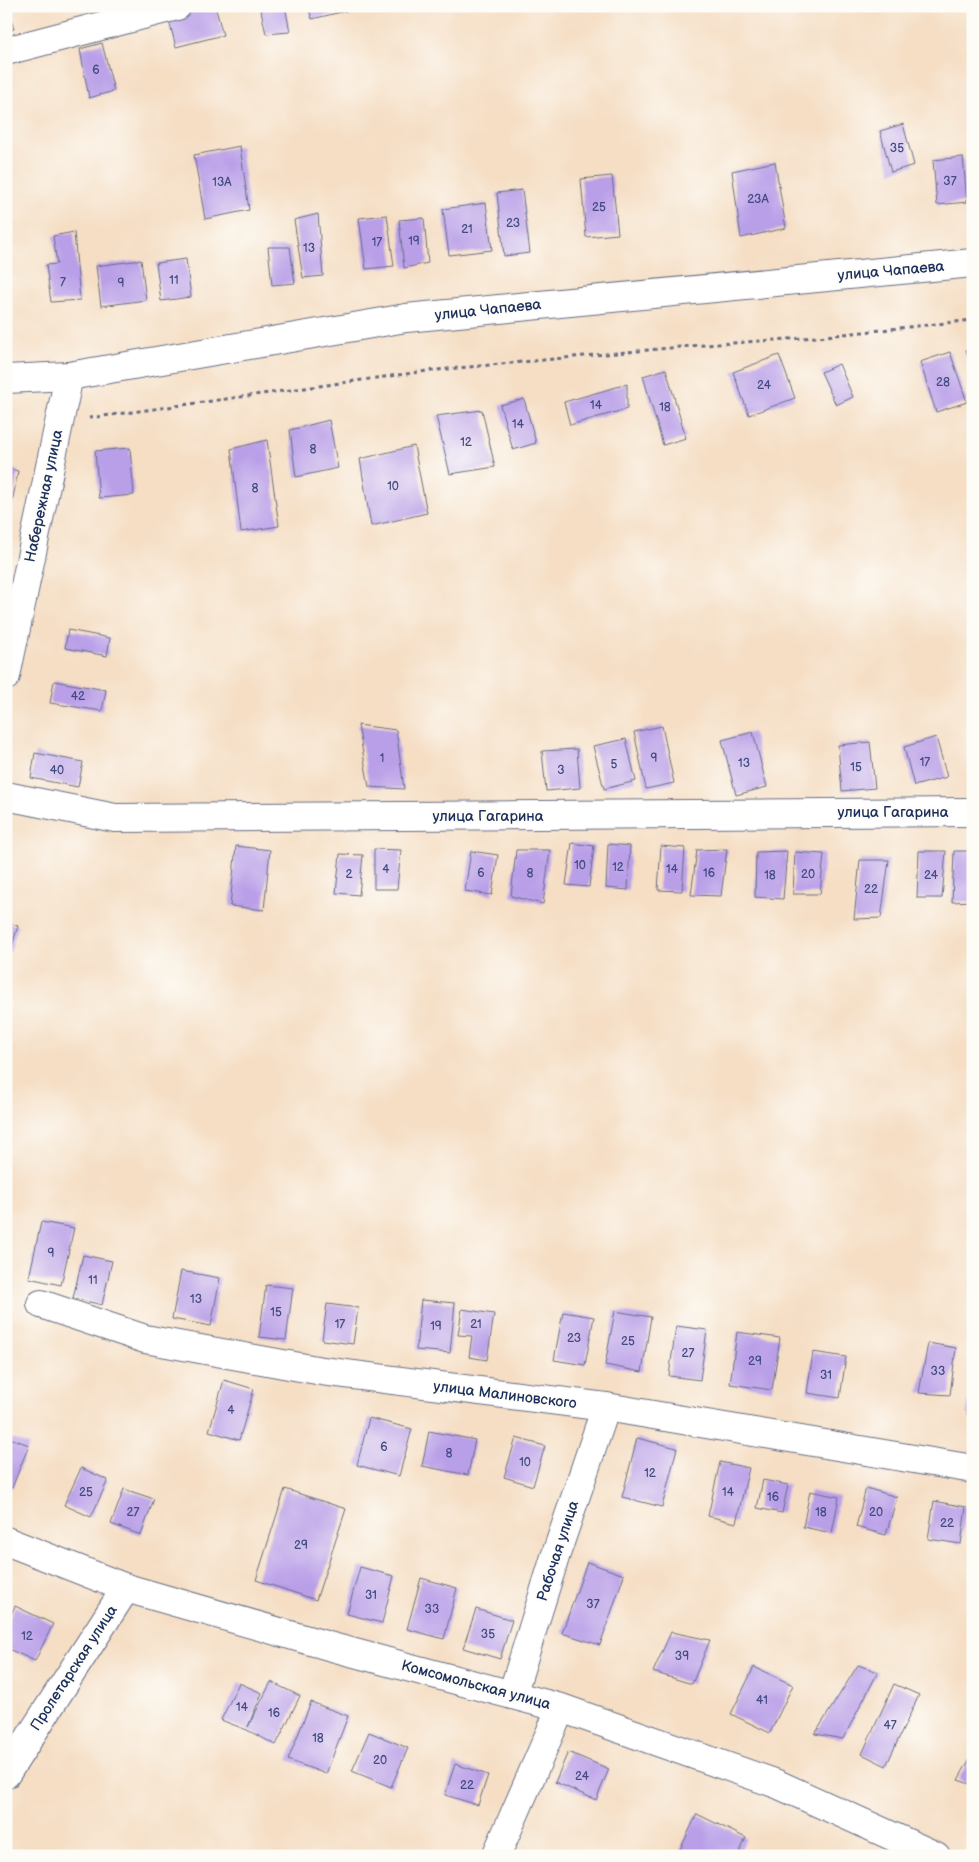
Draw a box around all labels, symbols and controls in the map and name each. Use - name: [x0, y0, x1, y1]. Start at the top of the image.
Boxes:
- house number: 6: [92, 63, 100, 78]
- house number: 35: [890, 141, 904, 156]
- house number: 37: [943, 174, 957, 189]
- house number: 13А: [212, 175, 232, 190]
- house number: 23А: [747, 192, 769, 207]
- house number: 25: [592, 200, 606, 215]
- house number: 23: [506, 216, 520, 231]
- house number: 21: [461, 222, 473, 237]
- house number: 19: [408, 234, 420, 249]
- house number: 17: [372, 235, 382, 250]
- house number: 13: [303, 241, 315, 256]
- street label: улица Чапаева: [837, 257, 945, 285]
- house number: 11: [169, 273, 179, 288]
- house number: 7: [60, 275, 66, 290]
- house number: 9: [118, 276, 125, 291]
- street label: улица Чапаева: [434, 295, 542, 325]
- house number: 28: [936, 375, 950, 390]
- house number: 24: [757, 378, 772, 393]
- house number: 14: [590, 398, 603, 413]
- house number: 18: [659, 400, 671, 415]
- house number: 14: [512, 417, 525, 432]
- street label: Набережная улица: [21, 428, 67, 564]
- house number: 12: [460, 435, 472, 450]
- house number: 8: [310, 442, 317, 457]
- house number: 10: [387, 479, 399, 494]
- house number: 8: [252, 481, 259, 496]
- house number: 42: [71, 689, 85, 704]
- house number: 1: [380, 751, 384, 766]
- house number: 9: [651, 751, 658, 766]
- house number: 17: [920, 755, 930, 770]
- house number: 13: [738, 756, 750, 771]
- house number: 5: [611, 757, 618, 772]
- house number: 15: [850, 760, 862, 775]
- house number: 40: [50, 763, 64, 778]
- house number: 3: [557, 763, 565, 778]
- street label: улица Гагарина: [837, 803, 949, 822]
- street label: улица Гагарина: [432, 807, 544, 826]
- house number: 10: [574, 858, 586, 873]
- house number: 12: [612, 860, 624, 875]
- house number: 4: [382, 862, 390, 877]
- house number: 14: [666, 862, 679, 877]
- house number: 6: [477, 866, 485, 881]
- house number: 8: [527, 866, 534, 881]
- house number: 16: [703, 866, 715, 881]
- house number: 2: [345, 867, 353, 882]
- house number: 20: [801, 867, 815, 882]
- house number: 18: [764, 868, 776, 883]
- house number: 24: [924, 868, 939, 883]
- house number: 22: [864, 882, 878, 897]
- house number: 9: [48, 1246, 55, 1261]
- house number: 11: [88, 1273, 98, 1288]
- house number: 13: [190, 1292, 202, 1307]
- house number: 15: [270, 1305, 282, 1320]
- house number: 17: [335, 1317, 345, 1332]
- house number: 21: [470, 1317, 482, 1332]
- house number: 19: [430, 1319, 442, 1334]
- house number: 23: [567, 1331, 581, 1346]
- house number: 25: [621, 1334, 635, 1349]
- house number: 27: [682, 1346, 695, 1361]
- house number: 29: [748, 1354, 762, 1369]
- house number: 33: [931, 1364, 945, 1379]
- house number: 31: [820, 1368, 832, 1383]
- street label: улица Малиновского: [432, 1377, 578, 1413]
- house number: 4: [227, 1403, 235, 1418]
- house number: 6: [380, 1440, 388, 1455]
- house number: 8: [446, 1446, 453, 1461]
- house number: 10: [519, 1455, 531, 1470]
- house number: 12: [644, 1466, 656, 1481]
- house number: 25: [79, 1485, 93, 1500]
- house number: 14: [722, 1485, 735, 1500]
- house number: 16: [767, 1490, 779, 1505]
- street label: Рабочая улица: [533, 1498, 583, 1604]
- house number: 27: [127, 1505, 140, 1520]
- house number: 18: [815, 1505, 827, 1520]
- house number: 20: [869, 1505, 883, 1520]
- house number: 22: [940, 1516, 954, 1531]
- house number: 29: [294, 1538, 308, 1553]
- house number: 31: [365, 1588, 377, 1603]
- house number: 37: [586, 1597, 600, 1612]
- street label: Пролетарская улица: [26, 1601, 122, 1734]
- house number: 33: [425, 1602, 439, 1617]
- house number: 35: [481, 1627, 495, 1642]
- house number: 12: [21, 1629, 33, 1644]
- house number: 39: [675, 1649, 689, 1664]
- street label: Комсомольская улица: [399, 1656, 553, 1714]
- house number: 41: [756, 1693, 768, 1708]
- house number: 14: [236, 1700, 249, 1715]
- house number: 16: [268, 1706, 280, 1721]
- house number: 47: [883, 1718, 897, 1733]
- house number: 18: [312, 1731, 324, 1746]
- house number: 20: [373, 1753, 387, 1768]
- house number: 24: [575, 1769, 590, 1784]
- house number: 22: [460, 1778, 474, 1793]

